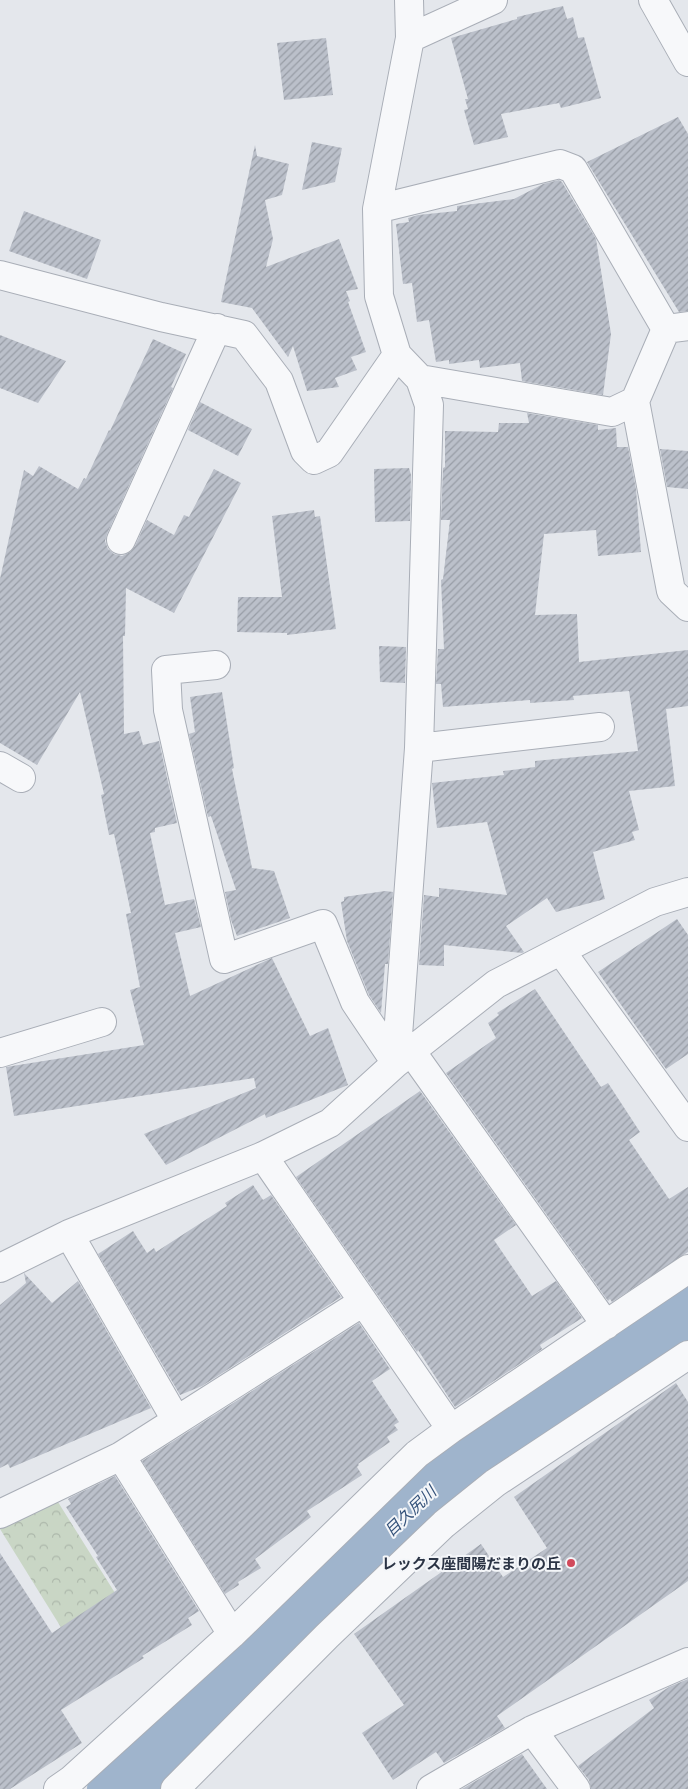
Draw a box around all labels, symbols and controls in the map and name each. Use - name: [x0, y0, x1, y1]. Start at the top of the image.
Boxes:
- water label: 目久尻川: [380, 1480, 441, 1540]
- place label: レックス座間陽だまりの丘: [382, 1554, 561, 1573]
- marker: レックス座間陽だまりの丘: [565, 1557, 577, 1569]

